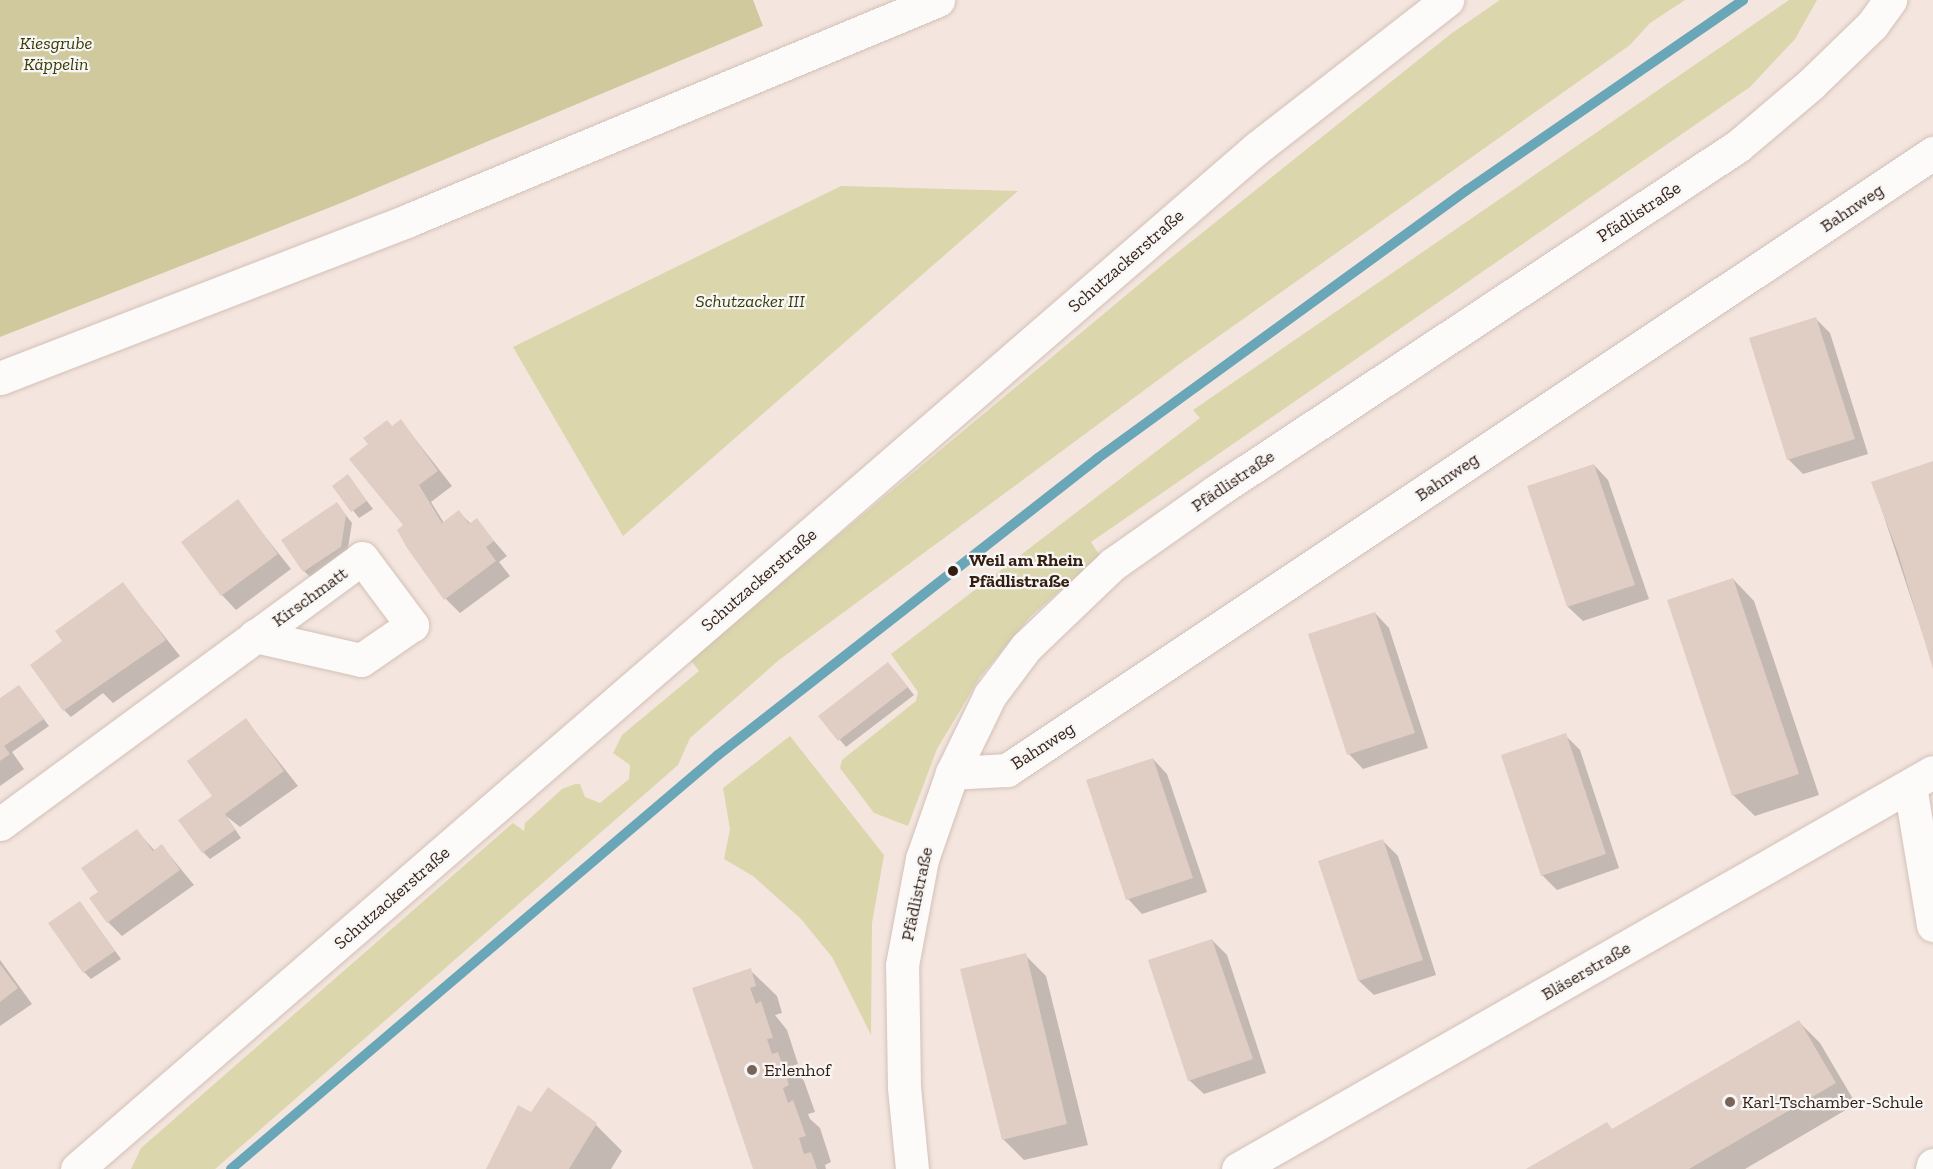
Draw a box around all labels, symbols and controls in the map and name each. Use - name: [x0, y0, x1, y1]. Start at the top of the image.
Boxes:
- park label: Kiesgrube Käppelin: [20, 33, 92, 76]
- street label: Pfädlistraße: [1593, 177, 1685, 247]
- street label: Bahnweg: [1816, 179, 1888, 237]
- street label: Schutzackerstraße: [1064, 205, 1188, 317]
- park label: Schutzacker III: [695, 290, 805, 312]
- street label: Pfädlistraße: [1187, 445, 1279, 517]
- street label: Bahnweg: [1411, 448, 1483, 506]
- street label: Schutzackerstraße: [697, 524, 821, 636]
- place label: Weil am Rhein Pfädlistraße: [969, 550, 1083, 592]
- marker: Weil am Rhein Pfädlistraße: [942, 560, 964, 582]
- street label: Kirschmatt: [268, 562, 352, 632]
- street label: Bahnweg: [1007, 717, 1079, 775]
- street label: Schutzackerstraße: [330, 842, 454, 954]
- street label: Pfädlistraße: [897, 845, 937, 943]
- street label: Bläserstraße: [1538, 937, 1634, 1005]
- place label: Erlenhof: [764, 1059, 831, 1081]
- marker: Erlenhof: [745, 1063, 759, 1077]
- place label: Karl-Tschamber-Schule: [1742, 1091, 1923, 1113]
- marker: Karl-Tschamber-Schule: [1723, 1095, 1737, 1109]

